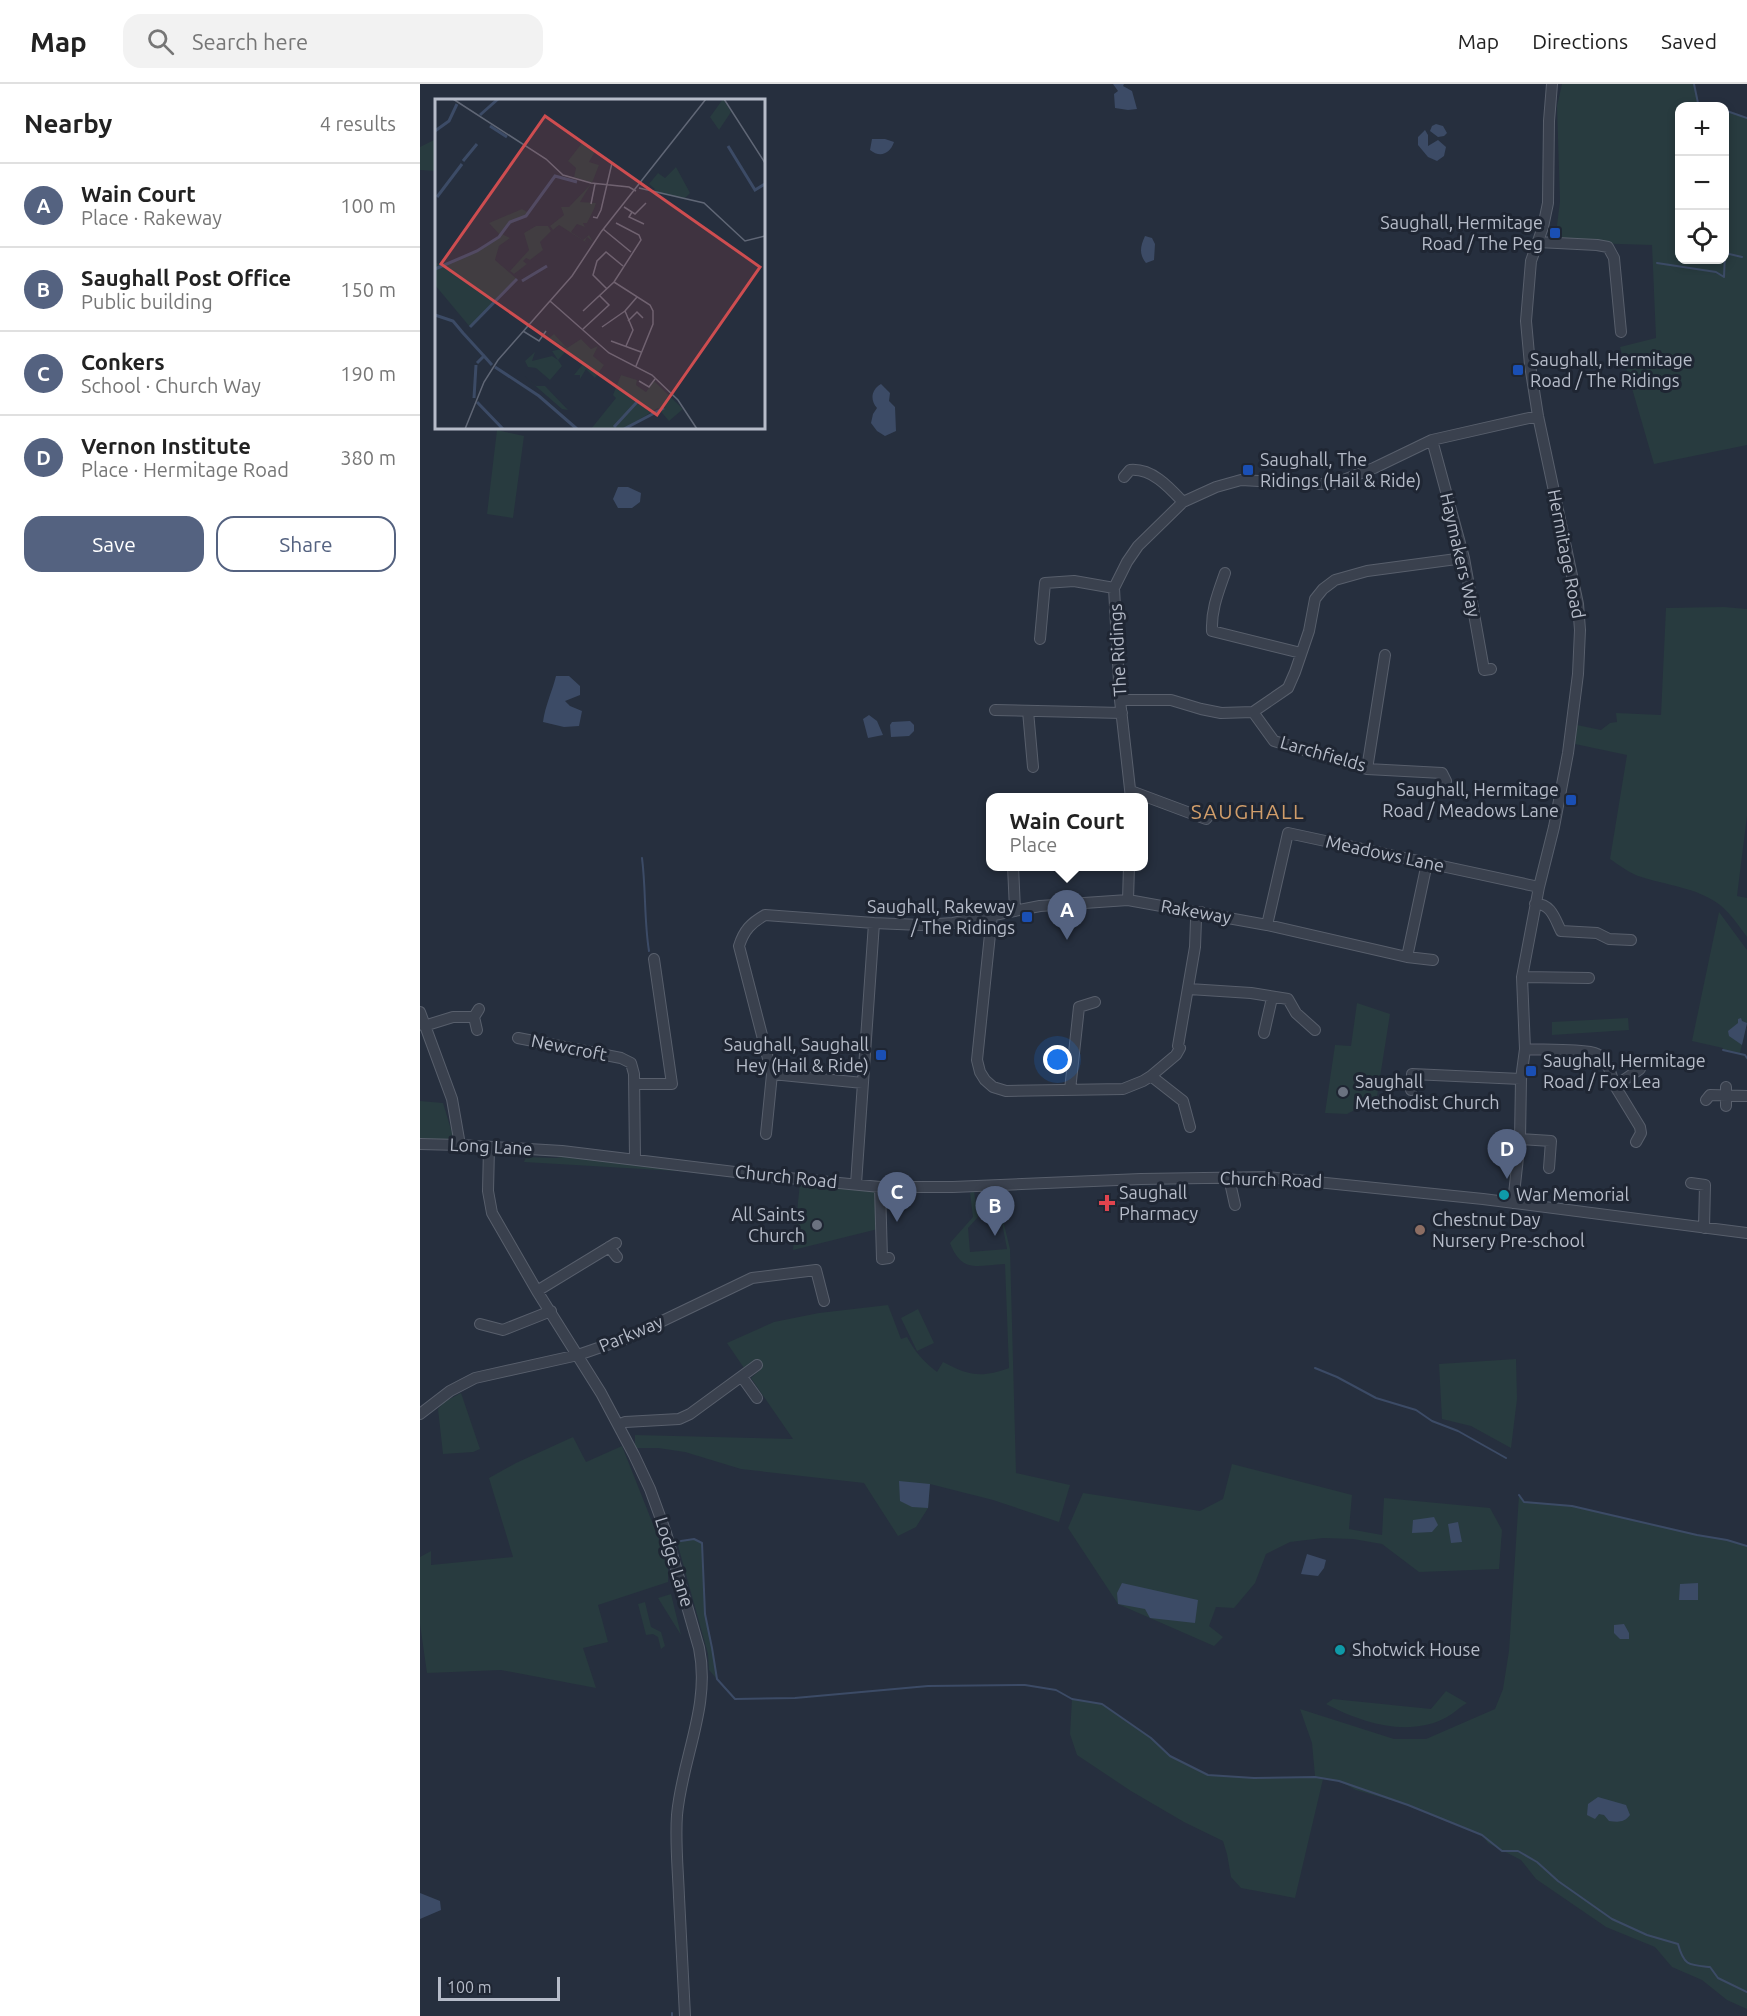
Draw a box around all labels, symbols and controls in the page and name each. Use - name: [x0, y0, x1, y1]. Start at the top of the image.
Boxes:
- search box: [123, 14, 543, 68]
- icon: search: [144, 25, 177, 58]
- text: Map: [30, 26, 87, 57]
- text: Search here: [192, 29, 308, 54]
- text: Map: [1458, 29, 1499, 53]
- text: Directions: [1532, 29, 1628, 53]
- text: Saved: [1661, 29, 1717, 53]
- inset map: [435, 99, 765, 429]
- map controls: [1675, 102, 1729, 264]
- button: +: [1675, 102, 1729, 156]
- text: Nearby: [24, 109, 112, 138]
- text: 4 results: [320, 112, 396, 135]
- button: −: [1675, 156, 1729, 210]
- text: Wain Court: [81, 181, 196, 206]
- text: A: [36, 194, 51, 217]
- text: 100 m: [340, 194, 396, 217]
- text: Place · Rakeway: [81, 206, 222, 229]
- button: locate: [1675, 210, 1729, 264]
- place label: Saughall, Hermitage Road / The Peg: [1380, 212, 1543, 253]
- marker: Saughall, Hermitage Road / The Peg: [1548, 226, 1562, 240]
- text: Saughall Post Office: [81, 265, 291, 290]
- text: B: [37, 278, 50, 301]
- text: 150 m: [340, 278, 396, 301]
- text: Public building: [81, 290, 213, 313]
- text: Conkers: [81, 349, 165, 374]
- place label: Saughall, Hermitage Road / The Ridings: [1530, 349, 1693, 390]
- text: C: [37, 362, 50, 385]
- text: 190 m: [340, 362, 396, 385]
- marker: Saughall, Hermitage Road / The Ridings: [1511, 363, 1525, 377]
- text: School · Church Way: [81, 374, 261, 397]
- text: Vernon Institute: [81, 433, 251, 458]
- text: D: [36, 446, 51, 469]
- text: 380 m: [340, 446, 396, 469]
- place label: Saughall, The Ridings (Hail & Ride): [1260, 449, 1421, 491]
- text: Place · Hermitage Road: [81, 458, 289, 481]
- marker: Saughall, The Ridings (Hail & Ride): [1241, 463, 1255, 477]
- street label: Hermitage Road: [1545, 487, 1589, 620]
- street label: Haymakers Way: [1437, 491, 1485, 619]
- button: Save: [24, 516, 204, 572]
- button: Share: [216, 516, 396, 572]
- street label: The Ridings: [1105, 603, 1129, 697]
- street label: Larchfields: [1278, 731, 1369, 775]
- place label: Saughall, Hermitage Road / Meadows Lane: [1382, 779, 1559, 820]
- popup: [986, 793, 1148, 871]
- marker: Saughall, Hermitage Road / Meadows Lane: [1564, 793, 1578, 807]
- district label: SAUGHALL: [1191, 799, 1305, 823]
- text: Wain Court: [1010, 808, 1124, 833]
- street label: Meadows Lane: [1324, 831, 1446, 875]
- text: Place: [1010, 833, 1057, 856]
- pin: A: [1048, 890, 1086, 940]
- street label: Rakeway: [1159, 895, 1233, 927]
- place label: Saughall, Rakeway / The Ridings: [867, 896, 1015, 937]
- marker: Saughall, Rakeway / The Ridings: [1020, 910, 1034, 924]
- street label: Newcroft: [530, 1030, 609, 1064]
- place label: Saughall, Saughall Hey (Hail & Ride): [724, 1034, 869, 1076]
- your location: [1043, 1045, 1072, 1074]
- marker: Saughall, Saughall Hey (Hail & Ride): [874, 1048, 888, 1062]
- place label: Saughall, Hermitage Road / Fox Lea: [1543, 1050, 1706, 1091]
- marker: Saughall, Hermitage Road / Fox Lea: [1524, 1064, 1538, 1078]
- place label: Saughall Methodist Church: [1355, 1071, 1499, 1112]
- marker: Saughall Methodist Church: [1336, 1085, 1350, 1099]
- pin: D: [1488, 1130, 1526, 1179]
- street label: Long Lane: [449, 1134, 533, 1158]
- street label: Church Road: [734, 1161, 838, 1191]
- street label: Church Road: [1219, 1167, 1323, 1191]
- pin: C: [878, 1172, 916, 1222]
- place label: Saughall Pharmacy: [1119, 1182, 1198, 1223]
- place label: War Memorial: [1516, 1184, 1630, 1204]
- pin: B: [976, 1186, 1014, 1236]
- marker: War Memorial: [1497, 1188, 1511, 1202]
- marker: Saughall Pharmacy: [1100, 1196, 1114, 1210]
- place label: All Saints Church: [732, 1204, 805, 1245]
- place label: Chestnut Day Nursery Pre-school: [1432, 1209, 1585, 1250]
- marker: All Saints Church: [810, 1218, 824, 1232]
- marker: Chestnut Day Nursery Pre-school: [1413, 1223, 1427, 1237]
- street label: Parkway: [596, 1311, 666, 1356]
- street label: Lodge Lane: [652, 1514, 698, 1609]
- place label: Shotwick House: [1352, 1639, 1480, 1659]
- marker: Shotwick House: [1333, 1643, 1347, 1657]
- scale bar: [438, 1974, 560, 2002]
- text: 100 m: [447, 1978, 492, 1996]

